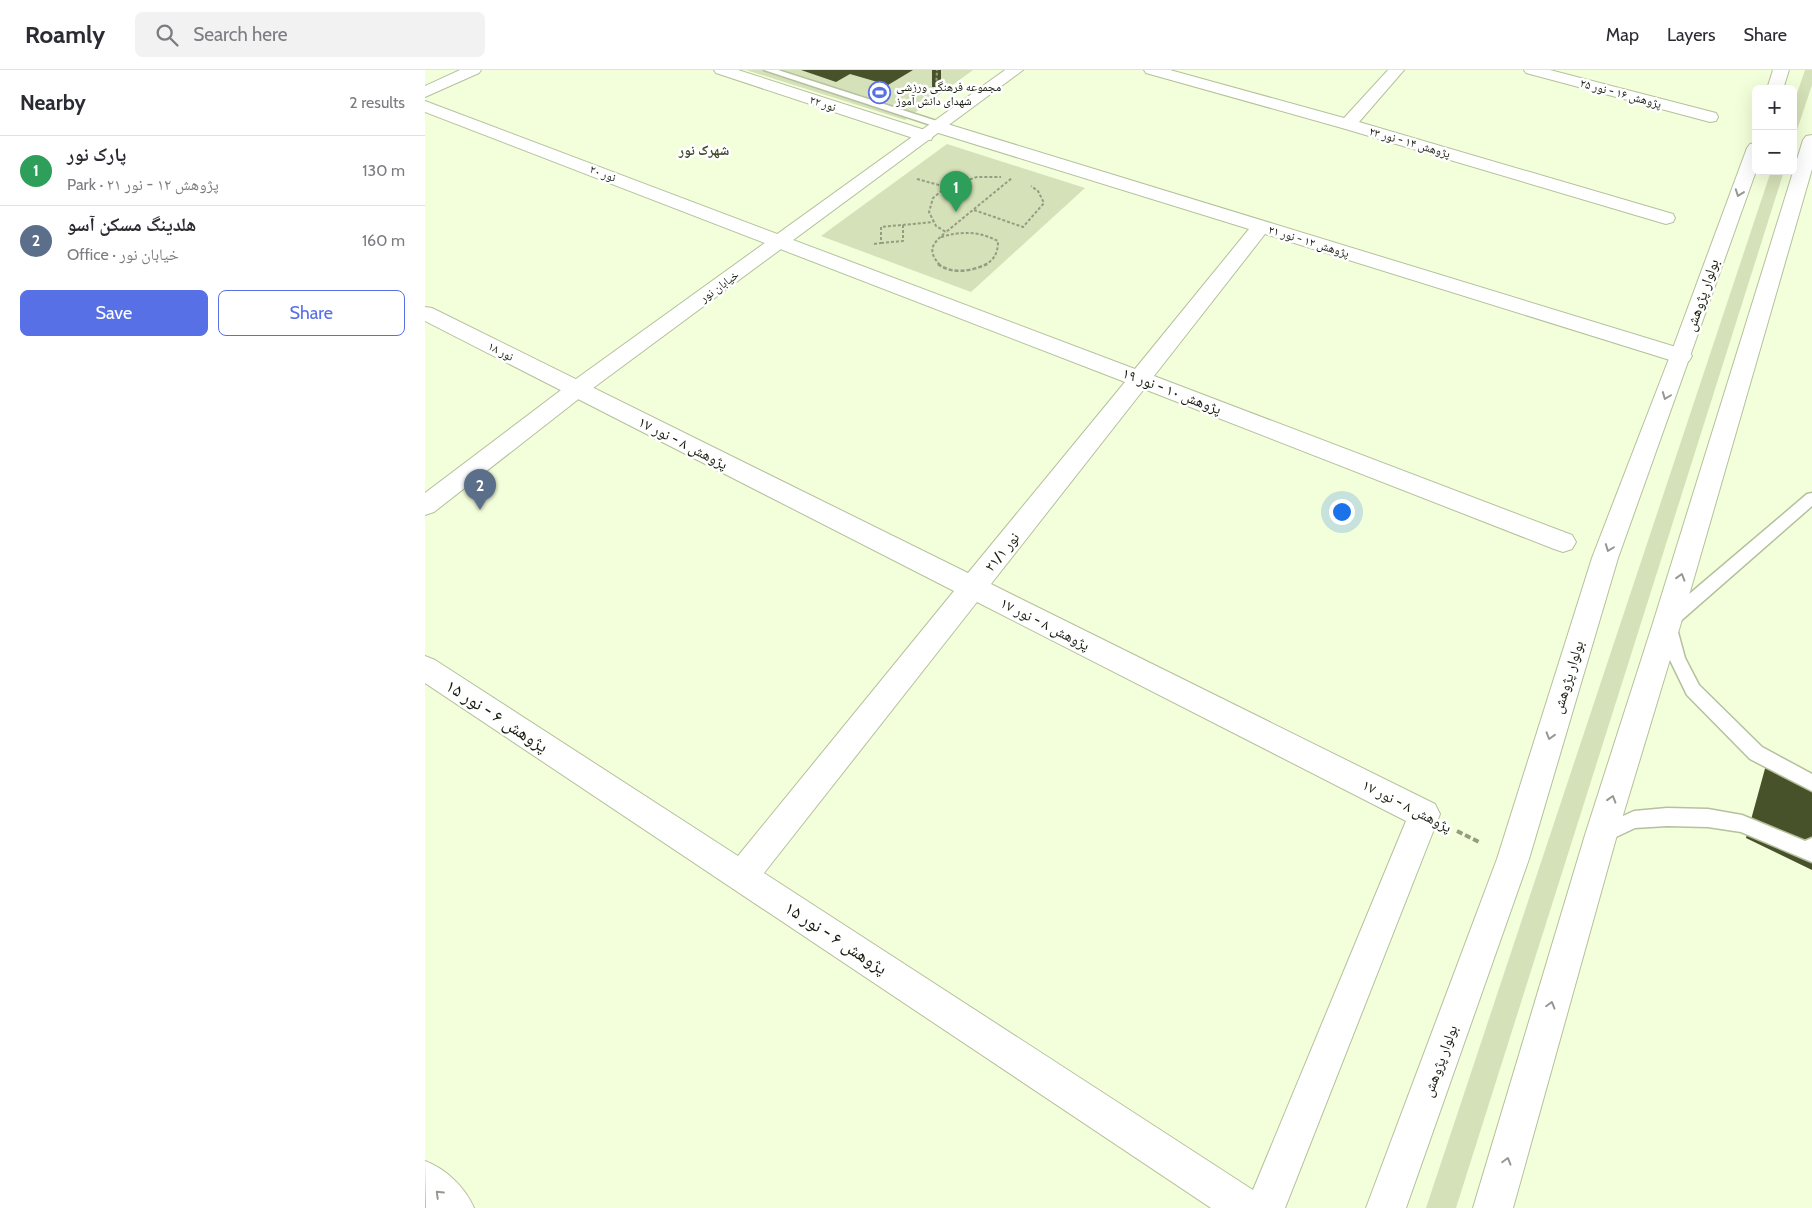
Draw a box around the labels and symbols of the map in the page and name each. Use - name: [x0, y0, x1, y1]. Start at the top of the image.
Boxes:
- street label: پژوهش ۱۶ - نور ۲۵: [1579, 75, 1664, 111]
- place label: مجموعه فرهنگی ورزشی شهدای دانش آموز: [895, 79, 1001, 108]
- sports icon: مجموعه فرهنگی ورزشی شهدای دانش آموز: [868, 81, 892, 105]
- street label: نور ۲۲: [808, 92, 838, 114]
- street label: پژوهش ۱۴ - نور ۲۳: [1368, 123, 1453, 161]
- district label: شهرک نور: [678, 141, 729, 159]
- street label: نور ۲۰: [588, 161, 618, 185]
- pin: 1: [940, 171, 972, 212]
- one-way arrow: [1735, 189, 1745, 197]
- street label: پژوهش ۱۲ - نور ۲۱: [1267, 222, 1352, 261]
- street label: بولوار پژوهش: [1681, 257, 1724, 334]
- street label: خیابان نور: [696, 267, 742, 306]
- street label: نور ۱۸: [486, 338, 516, 364]
- street label: پژوهش ۱۰ - نور ۱۹: [1119, 364, 1224, 419]
- one-way arrow: [1662, 391, 1672, 399]
- street label: پژوهش ۸ - نور ۱۷: [635, 413, 731, 474]
- pin: 2: [464, 469, 496, 510]
- your location: [1329, 499, 1355, 525]
- street label: نور ۲۱/۱: [981, 529, 1023, 575]
- one-way arrow: [1604, 543, 1614, 551]
- one-way arrow: [1675, 573, 1685, 581]
- street label: پژوهش ۸ - نور ۱۷: [997, 594, 1093, 655]
- street label: بولوار پژوهش: [1548, 638, 1589, 716]
- street label: پژوهش ۶ - نور ۱۵: [442, 675, 552, 757]
- one-way arrow: [1546, 732, 1556, 740]
- street label: پژوهش ۸ - نور ۱۷: [1359, 776, 1455, 837]
- one-way arrow: [1607, 795, 1617, 803]
- street label: پژوهش ۶ - نور ۱۵: [781, 897, 891, 979]
- one-way arrow: [1546, 1001, 1556, 1010]
- street label: بولوار پژوهش: [1419, 1023, 1462, 1100]
- one-way arrow: [1501, 1158, 1511, 1166]
- one-way arrow: [436, 1191, 445, 1200]

